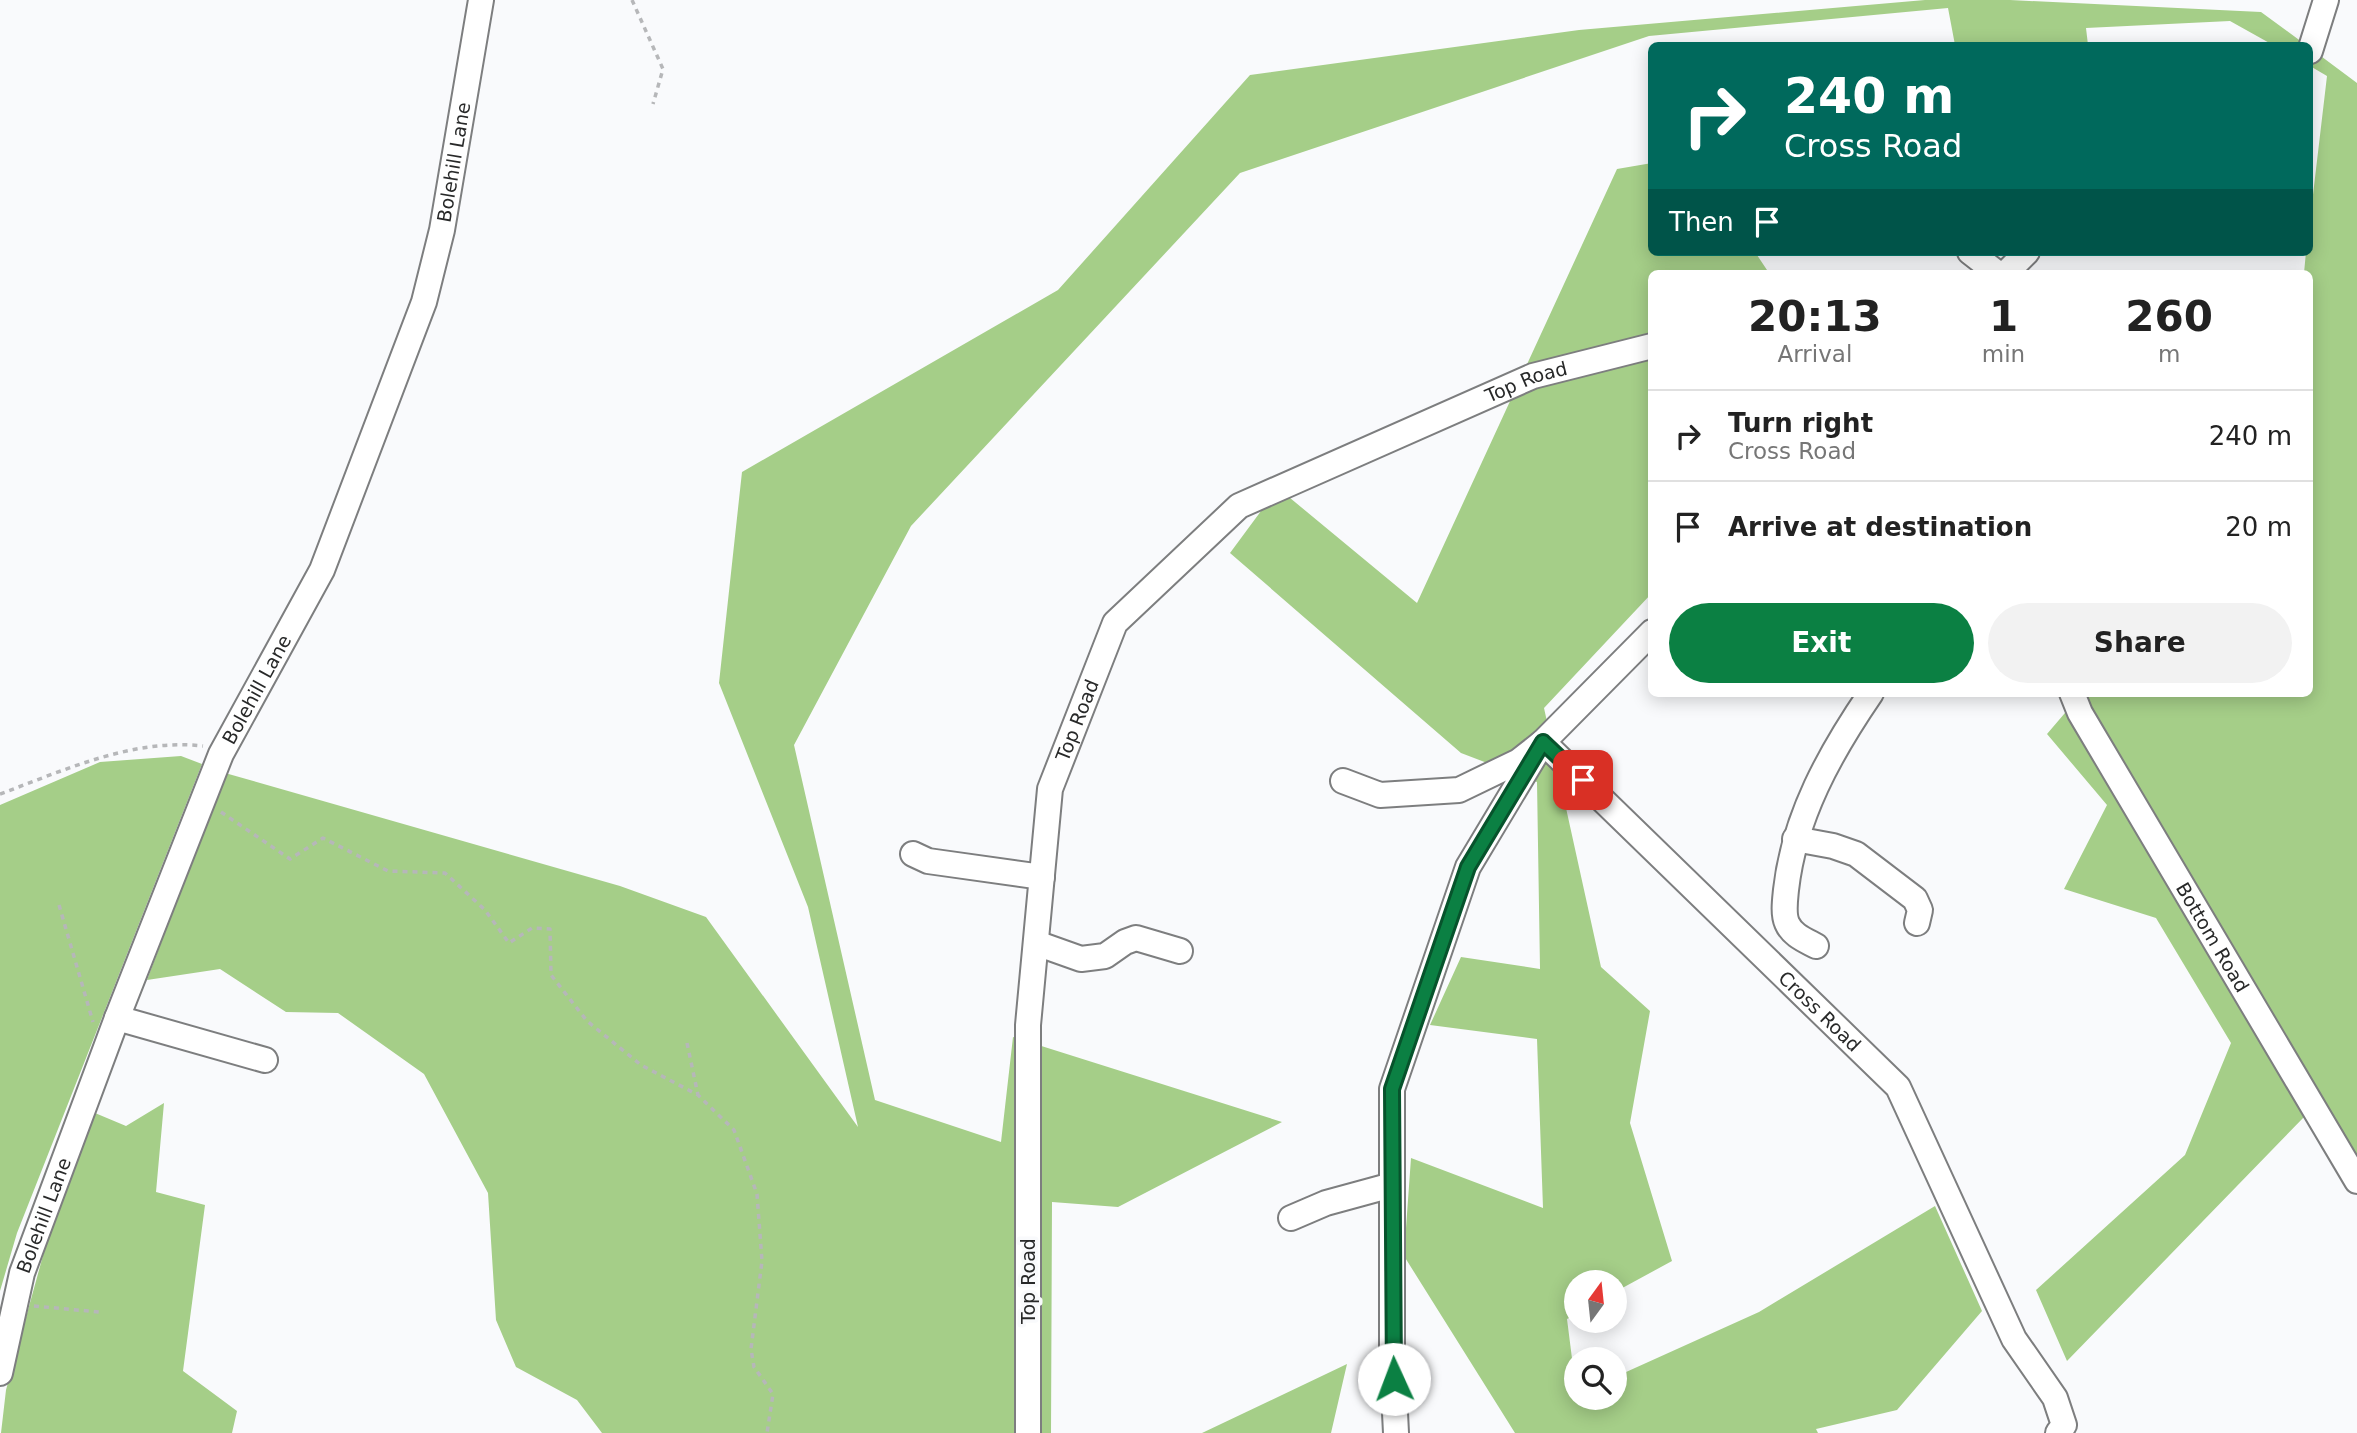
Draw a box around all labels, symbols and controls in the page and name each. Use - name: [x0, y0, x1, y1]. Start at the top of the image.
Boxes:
- text: 240 m: [1784, 68, 1954, 125]
- icon: right: [1669, 70, 1760, 161]
- street label: Bolehill Lane: [433, 100, 475, 224]
- text: Cross Road: [1784, 127, 1962, 165]
- icon: arrive: [1748, 203, 1786, 241]
- text: Then: [1669, 207, 1734, 237]
- text: 20:13: [1748, 292, 1882, 341]
- text: 1: [1989, 292, 2018, 341]
- text: 260: [2125, 292, 2213, 341]
- text: Arrival: [1778, 341, 1852, 367]
- text: min: [1982, 341, 2025, 367]
- text: m: [2158, 341, 2180, 367]
- street label: Top Road: [1481, 357, 1569, 407]
- text: Turn right: [1728, 408, 1873, 438]
- icon: right: [1669, 417, 1707, 455]
- text: 240 m: [2209, 421, 2292, 451]
- text: Cross Road: [1728, 438, 1856, 464]
- icon: arrive: [1669, 508, 1707, 546]
- text: Arrive at destination: [1728, 512, 2032, 542]
- text: 20 m: [2225, 512, 2292, 542]
- button: Exit: [1669, 603, 1974, 683]
- button: Share: [1988, 603, 2292, 683]
- street label: Bolehill Lane: [218, 631, 295, 748]
- street label: Top Road: [1051, 676, 1103, 765]
- pin: [1553, 750, 1613, 810]
- icon: arrive: [1564, 761, 1602, 799]
- street label: Bottom Road: [2172, 878, 2254, 996]
- street label: Cross Road: [1774, 966, 1865, 1056]
- street label: Bolehill Lane: [12, 1154, 75, 1276]
- street label: Top Road: [1017, 1238, 1039, 1325]
- north arrow: [1564, 1270, 1628, 1334]
- map controls: [1564, 1270, 1627, 1410]
- position arrow: [1357, 1342, 1431, 1416]
- button: search: [1564, 1347, 1627, 1410]

